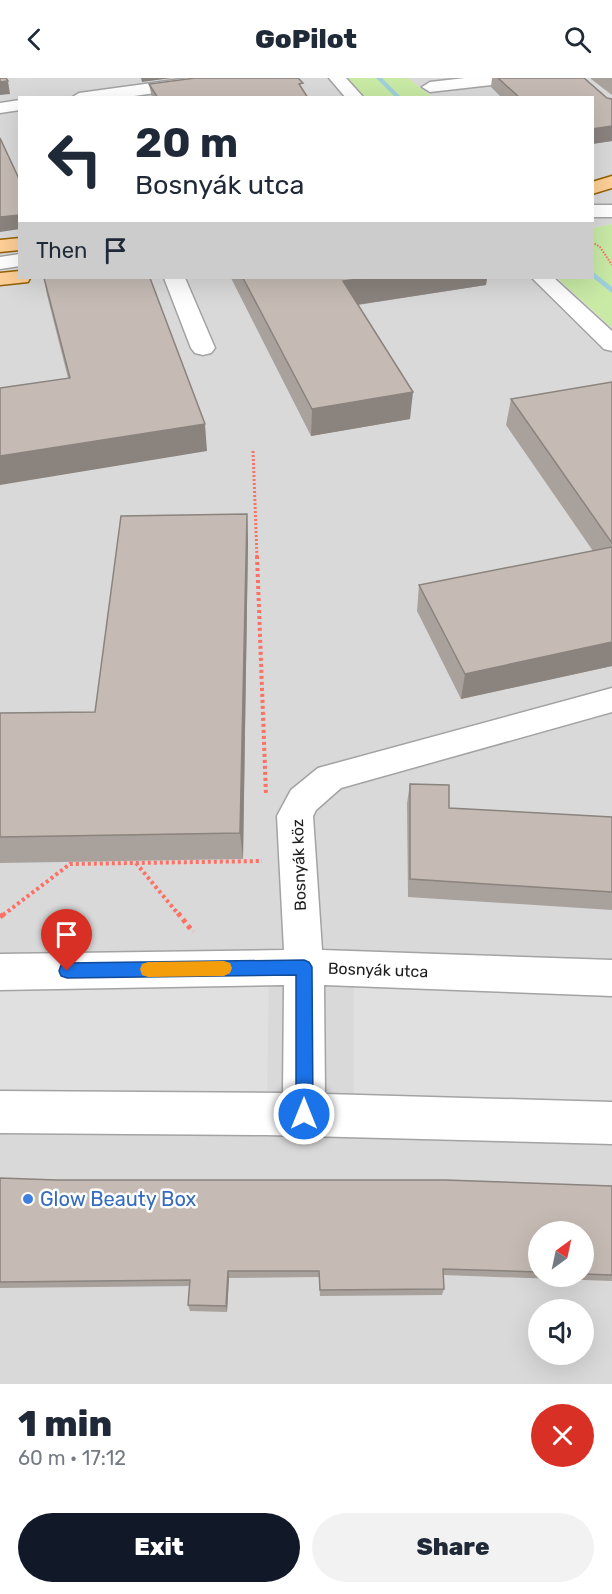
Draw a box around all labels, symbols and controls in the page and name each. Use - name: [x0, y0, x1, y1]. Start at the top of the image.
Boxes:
- icon: back: [18, 23, 51, 56]
- text: GoPilot: [255, 23, 357, 55]
- icon: search: [561, 23, 594, 56]
- text: 20 m: [135, 118, 238, 168]
- icon: left: [36, 120, 114, 198]
- text: Bosnyák utca: [135, 169, 304, 201]
- icon: arrive: [99, 234, 132, 267]
- text: Then: [36, 237, 87, 264]
- street label: Bosnyák köz: [288, 819, 310, 911]
- pin: [41, 909, 92, 971]
- icon: arrive: [50, 918, 83, 951]
- street label: Bosnyák utca: [327, 959, 429, 981]
- position arrow: [272, 1082, 336, 1146]
- place label: Glow Beauty Box: [40, 1187, 197, 1211]
- marker: Glow Beauty Box: [21, 1192, 35, 1206]
- north arrow: [528, 1221, 594, 1287]
- map controls: [528, 1221, 594, 1365]
- button: sound: [528, 1299, 594, 1365]
- text: 1 min: [18, 1402, 112, 1445]
- button: close: [531, 1404, 594, 1467]
- text: 60 m · 17:12: [18, 1446, 126, 1470]
- button: Exit: [18, 1513, 300, 1582]
- button: Share: [312, 1513, 594, 1582]

